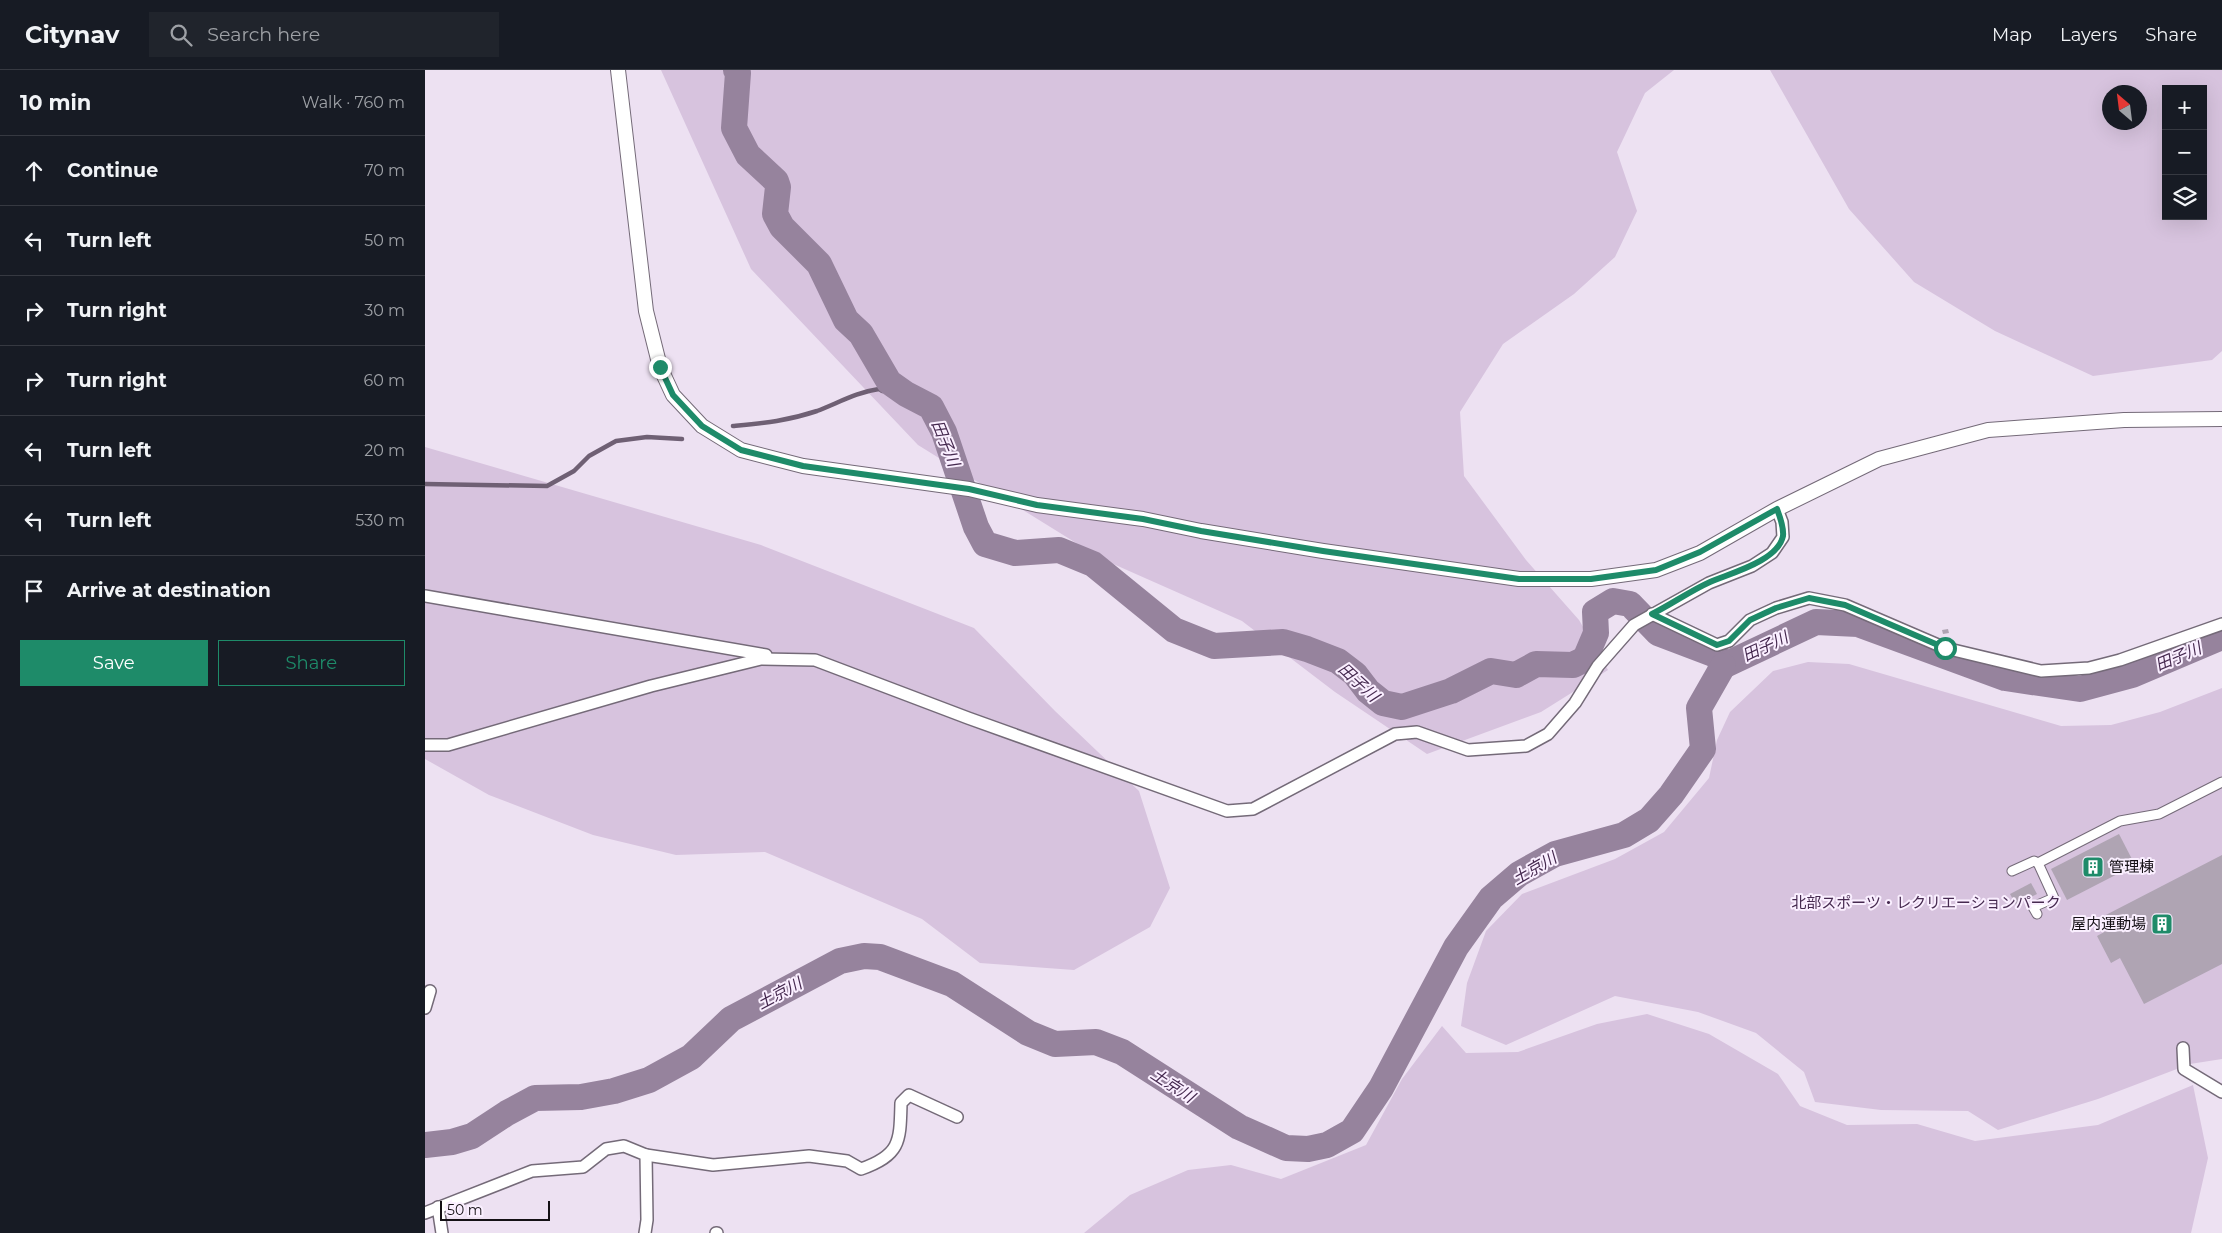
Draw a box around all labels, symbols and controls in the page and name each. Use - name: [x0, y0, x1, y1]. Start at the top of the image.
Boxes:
- search box: [149, 12, 499, 57]
- text: Citynav: [25, 20, 119, 49]
- icon: search: [167, 21, 195, 49]
- text: Search here: [207, 23, 320, 46]
- text: Map: [1992, 24, 2032, 46]
- text: Layers: [2060, 24, 2117, 46]
- text: Share: [2145, 24, 2197, 46]
- north arrow: [2102, 85, 2147, 130]
- map controls: [2162, 85, 2207, 220]
- button: +: [2162, 85, 2207, 130]
- text: 10 min: [20, 90, 91, 115]
- text: Walk · 760 m: [302, 93, 405, 112]
- button: −: [2162, 130, 2207, 175]
- icon: ahead: [20, 157, 48, 185]
- text: Continue: [67, 159, 158, 182]
- text: 70 m: [364, 161, 405, 180]
- button: layers: [2162, 175, 2207, 220]
- icon: left: [20, 227, 48, 255]
- text: Turn left: [67, 229, 152, 252]
- text: 50 m: [364, 231, 405, 250]
- icon: right: [20, 297, 48, 325]
- text: Turn right: [67, 299, 167, 322]
- text: 30 m: [364, 301, 405, 320]
- route end: [649, 356, 672, 379]
- icon: right: [20, 367, 48, 395]
- text: Turn right: [67, 369, 167, 392]
- text: 60 m: [363, 371, 405, 390]
- water label: 田子川: [928, 417, 964, 471]
- icon: left: [20, 437, 48, 465]
- text: Turn left: [67, 439, 152, 462]
- text: 20 m: [364, 441, 405, 460]
- icon: left: [20, 507, 48, 535]
- text: Turn left: [67, 509, 152, 532]
- text: 530 m: [355, 511, 405, 530]
- icon: arrive: [20, 577, 48, 605]
- text: Arrive at destination: [67, 579, 271, 602]
- water label: 田子川: [1739, 627, 1793, 665]
- route start: [1934, 637, 1957, 660]
- water label: 田子川: [2152, 638, 2206, 675]
- button: Save: [20, 640, 208, 686]
- button: Share: [218, 640, 405, 686]
- water label: 田子川: [1335, 659, 1384, 707]
- water label: 土京川: [1509, 847, 1562, 889]
- building icon: 管理棟: [2081, 855, 2105, 879]
- place label: 管理棟: [2109, 857, 2154, 876]
- park label: 北部スポーツ・レクリエーションパーク: [1791, 893, 2061, 912]
- building icon: 屋内運動場: [2150, 912, 2174, 936]
- place label: 屋内運動場: [2071, 914, 2146, 933]
- water label: 土京川: [754, 973, 807, 1013]
- water label: 土京川: [1147, 1064, 1200, 1108]
- scale bar: [440, 1198, 550, 1221]
- text: 50 m: [447, 1201, 483, 1219]

